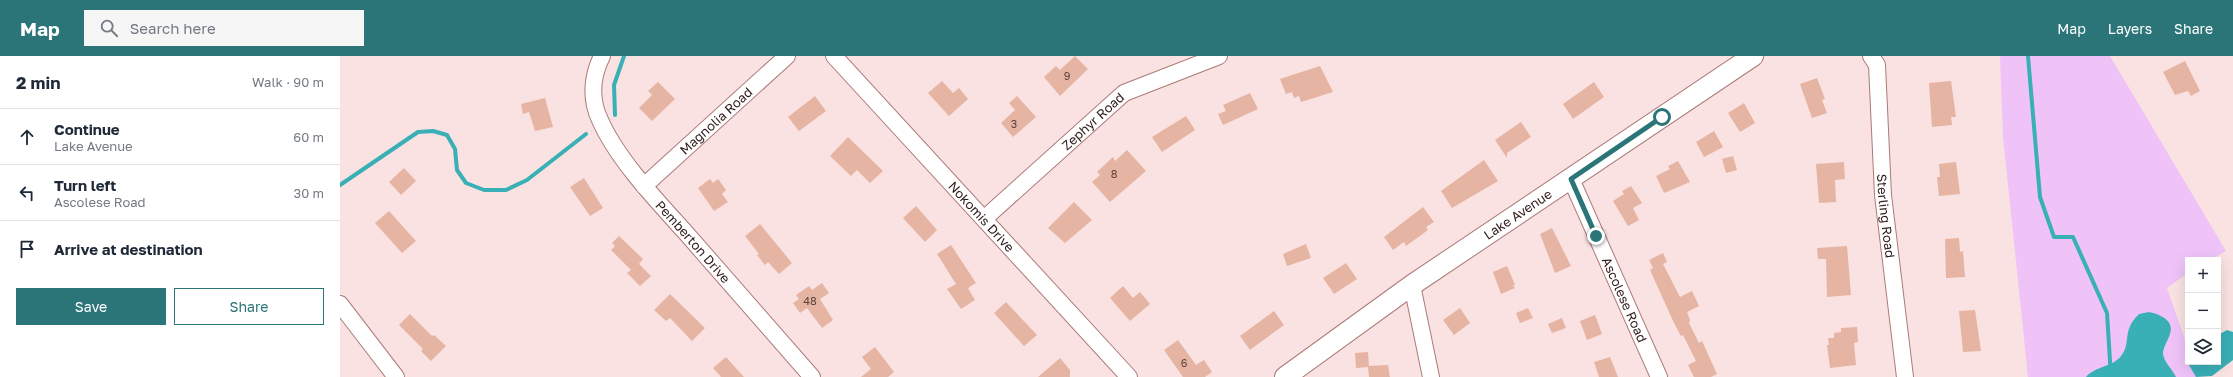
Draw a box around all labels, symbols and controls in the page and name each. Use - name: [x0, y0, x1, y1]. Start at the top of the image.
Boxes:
- search box: [84, 10, 364, 46]
- text: Map: [20, 17, 60, 40]
- icon: search: [98, 17, 120, 39]
- text: Search here: [130, 19, 216, 37]
- text: Map: [2057, 20, 2086, 37]
- text: Layers: [2108, 20, 2152, 37]
- text: Share: [2174, 20, 2213, 37]
- house number: 9: [1064, 69, 1070, 82]
- text: 2 min: [16, 72, 60, 93]
- text: Walk · 90 m: [252, 74, 324, 90]
- street label: Magnolia Road: [676, 84, 755, 158]
- street label: Zephyr Road: [1058, 89, 1127, 153]
- route start: [1653, 108, 1671, 126]
- house number: 3: [1011, 117, 1017, 130]
- text: Continue: [54, 120, 120, 138]
- icon: ahead: [16, 126, 38, 148]
- text: 60 m: [293, 129, 324, 145]
- text: Lake Avenue: [54, 138, 133, 154]
- house number: 8: [1111, 167, 1118, 180]
- street label: Sterling Road: [1874, 173, 1899, 259]
- text: Turn left: [54, 176, 116, 194]
- street label: Nokomis Drive: [945, 178, 1018, 255]
- icon: left: [16, 182, 38, 204]
- text: 30 m: [294, 185, 324, 201]
- street label: Lake Avenue: [1480, 186, 1555, 243]
- text: Ascolese Road: [54, 194, 146, 210]
- street label: Pemberton Drive: [652, 197, 734, 286]
- route end: [1587, 227, 1605, 245]
- icon: arrive: [16, 238, 38, 260]
- text: Arrive at destination: [54, 240, 203, 258]
- street label: Ascolese Road: [1599, 255, 1651, 345]
- map controls: [2185, 257, 2221, 365]
- button: +: [2185, 257, 2221, 293]
- button: Save: [16, 288, 166, 325]
- button: Share: [174, 288, 324, 325]
- button: −: [2185, 293, 2221, 329]
- house number: 48: [803, 294, 817, 307]
- button: layers: [2185, 329, 2221, 365]
- house number: 6: [1181, 356, 1188, 369]

